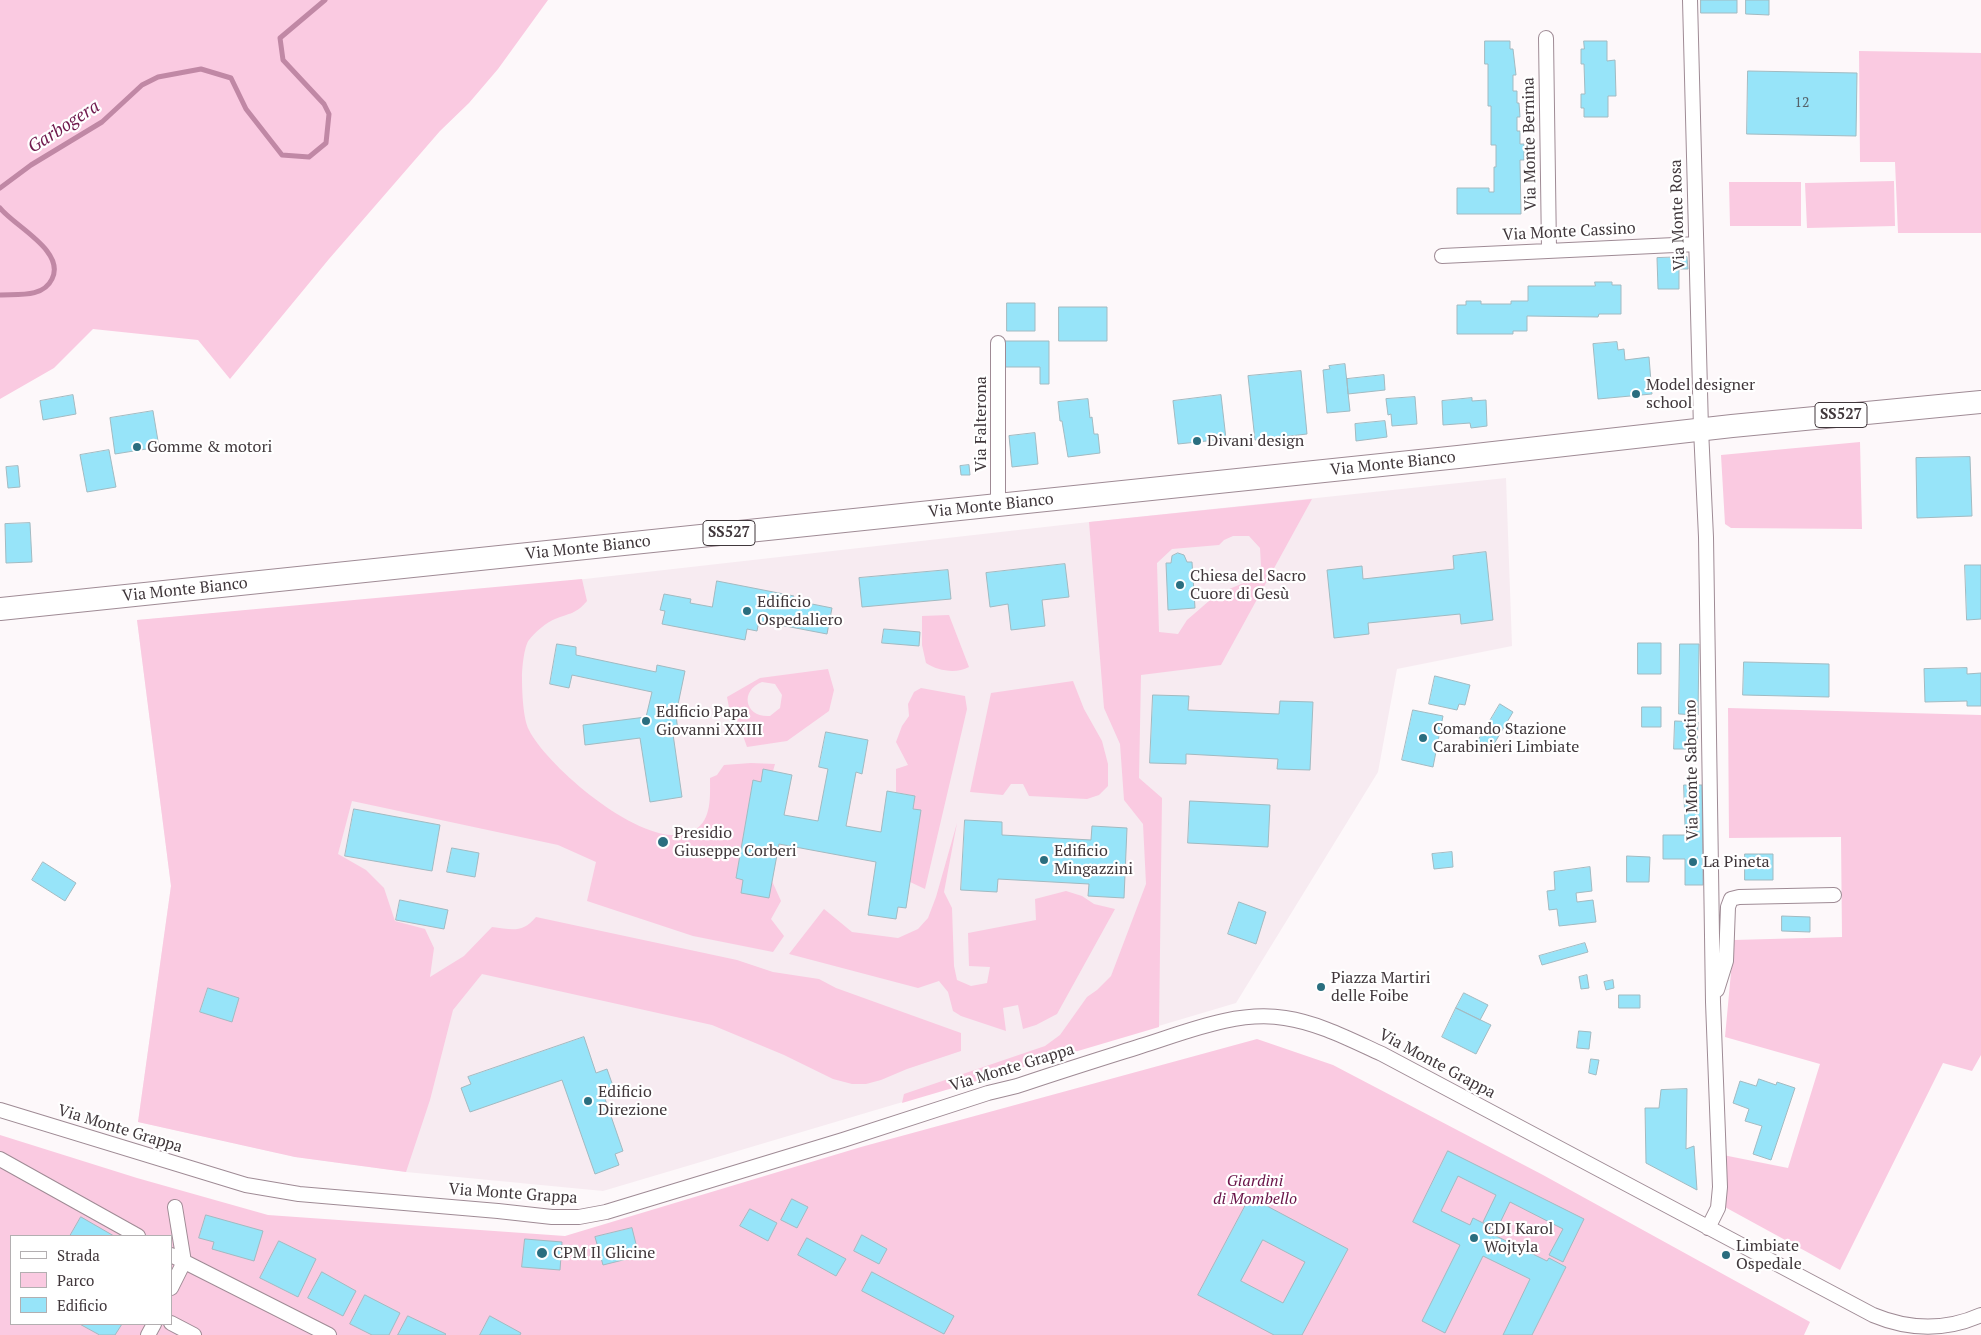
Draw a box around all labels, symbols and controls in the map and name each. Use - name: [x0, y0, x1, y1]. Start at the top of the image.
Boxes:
- street label: Via Monte Bernina: [1519, 77, 1541, 211]
- house number: 12: [1795, 95, 1809, 111]
- water label: Garbogera: [24, 96, 104, 158]
- street label: Via Monte Rosa: [1666, 159, 1690, 271]
- street label: Via Monte Cassino: [1502, 219, 1636, 245]
- place label: Model designer school: [1646, 375, 1755, 413]
- street label: Via Falterona: [971, 376, 991, 472]
- marker: Model designer school: [1630, 388, 1642, 400]
- road number: SS527: [1815, 402, 1867, 428]
- place label: Divani design: [1207, 431, 1304, 451]
- marker: Divani design: [1191, 435, 1203, 447]
- place label: Gomme & motori: [147, 437, 272, 457]
- marker: Gomme & motori: [131, 441, 143, 453]
- street label: Via Monte Bianco: [1329, 448, 1457, 480]
- street label: Via Monte Bianco: [927, 490, 1055, 522]
- road number: SS527: [703, 520, 755, 546]
- street label: Via Monte Bianco: [524, 532, 652, 564]
- place label: Chiesa del Sacro Cuore di Gesù: [1190, 566, 1306, 604]
- street label: Via Monte Bianco: [121, 574, 249, 606]
- marker: Chiesa del Sacro Cuore di Gesù: [1174, 579, 1186, 591]
- place label: Edificio Ospedaliero: [757, 592, 843, 630]
- marker: Edificio Ospedaliero: [741, 605, 753, 617]
- street label: Via Monte Sabotino: [1681, 699, 1703, 841]
- place label: Edificio Papa Giovanni XXIII: [656, 702, 763, 740]
- marker: Edificio Papa Giovanni XXIII: [640, 715, 652, 727]
- place label: Comando Stazione Carabinieri Limbiate: [1433, 719, 1579, 757]
- marker: Comando Stazione Carabinieri Limbiate: [1417, 732, 1429, 744]
- place label: Presidio Giuseppe Corberi: [674, 823, 797, 861]
- marker: Presidio Giuseppe Corberi: [656, 835, 670, 849]
- place label: Edificio Mingazzini: [1054, 841, 1133, 879]
- place label: La Pineta: [1703, 852, 1770, 872]
- marker: Edificio Mingazzini: [1038, 854, 1050, 866]
- marker: La Pineta: [1687, 856, 1699, 868]
- place label: Piazza Martiri delle Foibe: [1331, 968, 1430, 1006]
- marker: Piazza Martiri delle Foibe: [1315, 981, 1327, 993]
- street label: Via Monte Grappa: [1375, 1025, 1499, 1103]
- street label: Via Monte Grappa: [947, 1040, 1077, 1096]
- place label: Edificio Direzione: [598, 1082, 667, 1120]
- marker: Edificio Direzione: [582, 1095, 594, 1107]
- street label: Via Monte Grappa: [55, 1101, 185, 1157]
- park label: Giardini di Mombello: [1213, 1171, 1297, 1209]
- street label: Via Monte Grappa: [448, 1180, 578, 1208]
- place label: CDI Karol Wojtyla: [1484, 1219, 1553, 1257]
- marker: CDI Karol Wojtyla: [1468, 1232, 1480, 1244]
- legend: [10, 1235, 172, 1325]
- place label: Limbiate Ospedale: [1736, 1236, 1802, 1274]
- place label: CPM Il Glicine: [553, 1243, 655, 1263]
- text: Strada: [57, 1245, 100, 1265]
- marker: CPM Il Glicine: [535, 1246, 549, 1260]
- marker: Limbiate Ospedale: [1720, 1249, 1732, 1261]
- text: Parco: [57, 1270, 94, 1290]
- text: Edificio: [57, 1295, 107, 1315]

